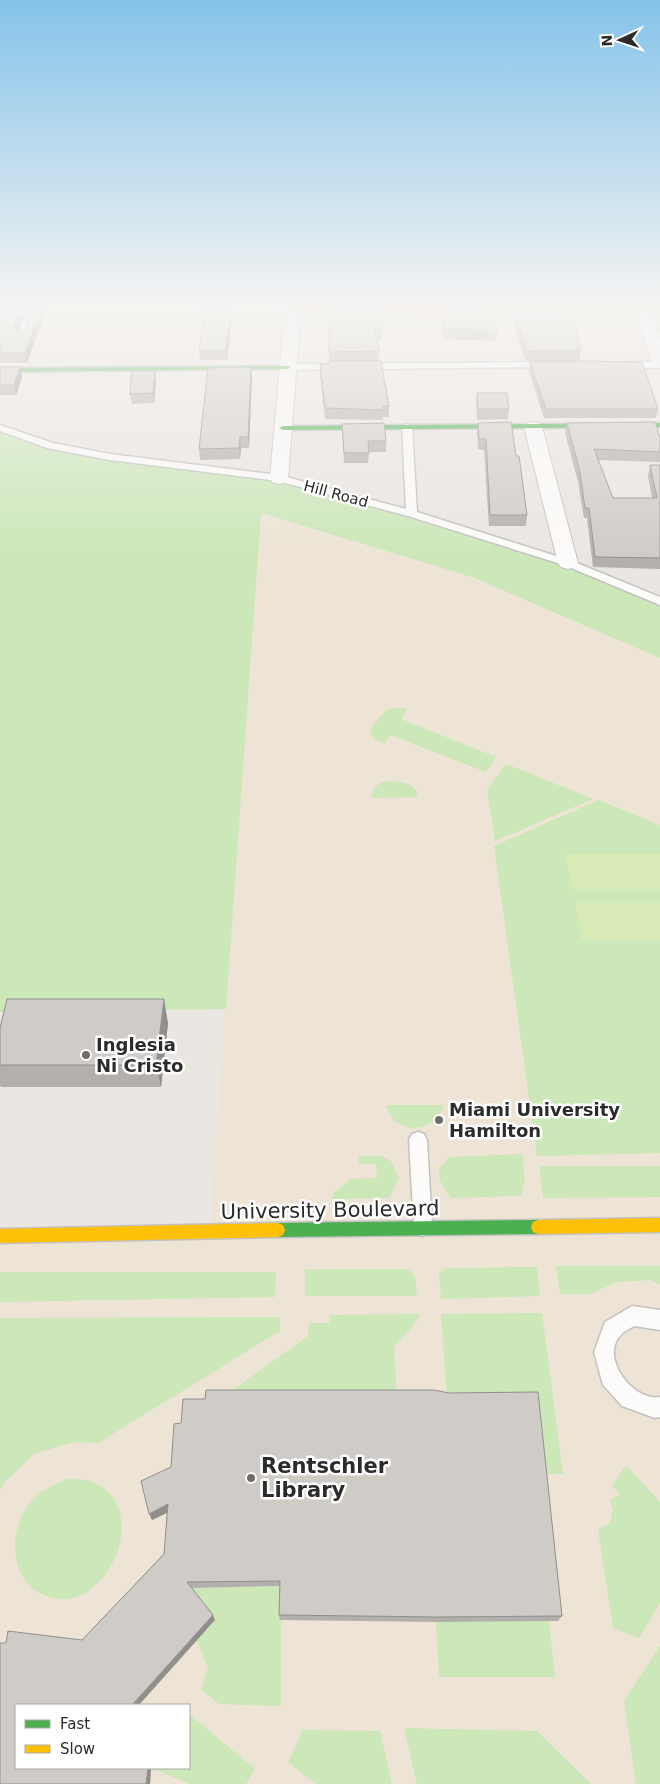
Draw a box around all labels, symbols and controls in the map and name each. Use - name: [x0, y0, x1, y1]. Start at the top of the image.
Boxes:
- north arrow: [595, 15, 645, 65]
- text: N: [599, 34, 615, 47]
- street label: Hill Road: [302, 477, 370, 511]
- place label: Inglesia Ni Cristo: [96, 1034, 183, 1076]
- marker: Inglesia Ni Cristo: [80, 1049, 92, 1061]
- place label: Miami University Hamilton: [449, 1099, 620, 1141]
- marker: Miami University Hamilton: [433, 1114, 445, 1126]
- street label: University Boulevard: [220, 1196, 440, 1224]
- place label: Rentschler Library: [261, 1454, 389, 1502]
- marker: Rentschler Library: [245, 1472, 257, 1484]
- legend: [15, 1704, 190, 1769]
- text: Fast: [60, 1715, 90, 1733]
- text: Slow: [60, 1740, 95, 1758]

